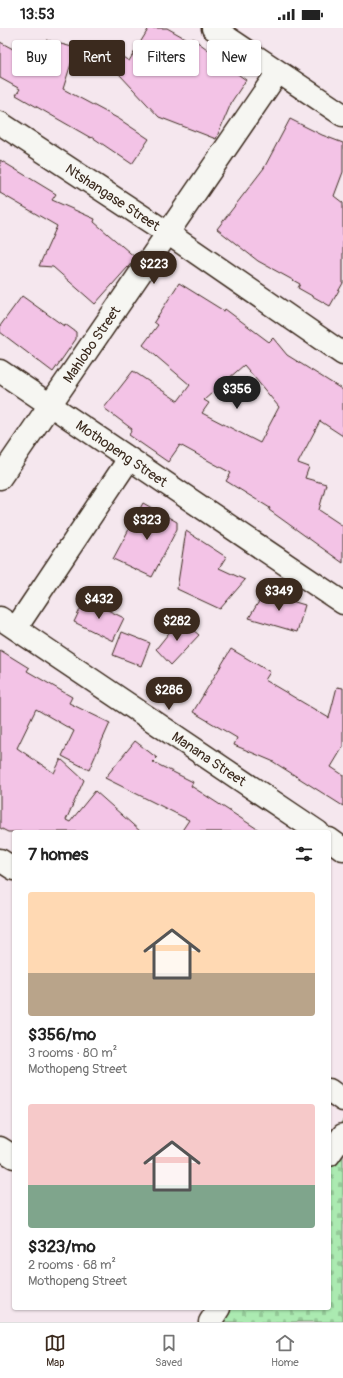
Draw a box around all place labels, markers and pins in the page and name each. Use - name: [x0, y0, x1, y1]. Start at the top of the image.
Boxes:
- pin: $223: [130, 251, 178, 285]
- pin: $356: [213, 376, 261, 410]
- pin: $323: [123, 507, 171, 541]
- pin: $349: [255, 578, 303, 612]
- pin: $432: [75, 586, 123, 620]
- pin: $282: [153, 608, 201, 642]
- pin: $286: [145, 677, 193, 711]

